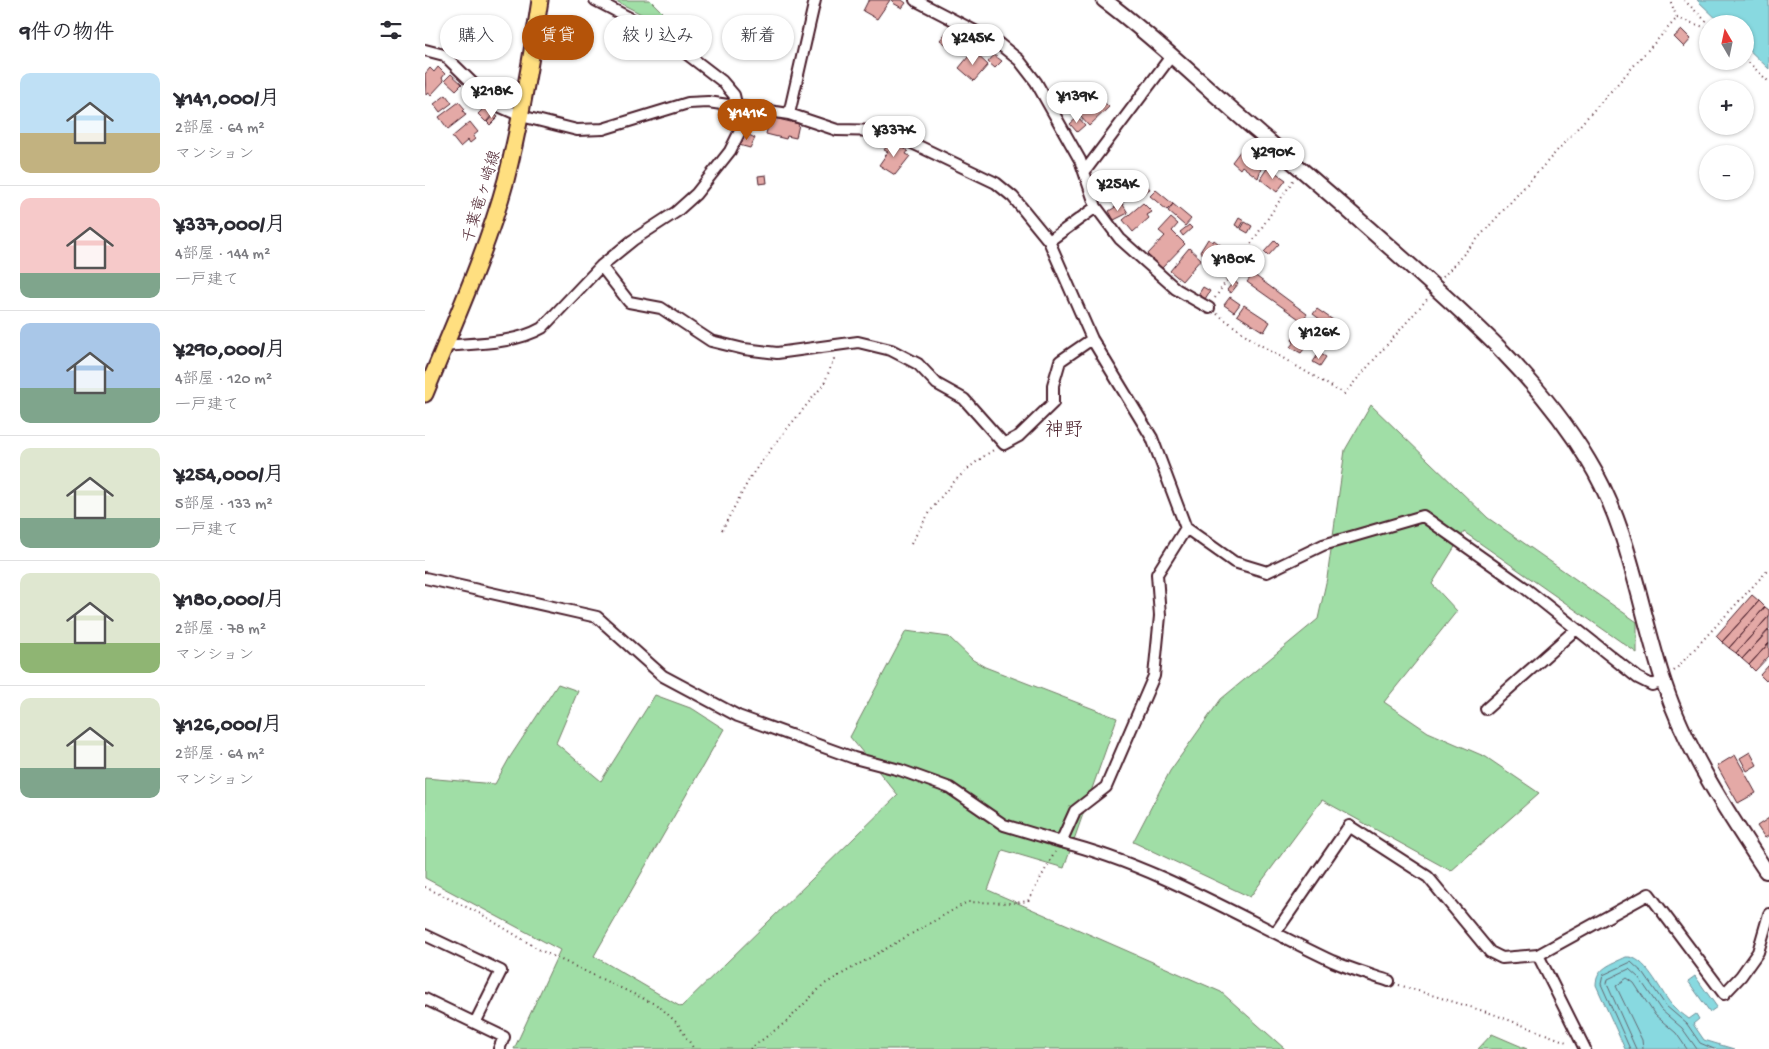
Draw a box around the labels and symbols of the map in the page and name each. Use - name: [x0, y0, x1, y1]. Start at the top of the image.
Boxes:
- north arrow: [1699, 15, 1754, 70]
- pin: ¥245K: [938, 23, 1008, 66]
- pin: ¥218K: [457, 76, 527, 119]
- pin: ¥139K: [1042, 82, 1112, 124]
- pin: ¥141K: [712, 98, 782, 141]
- pin: ¥337K: [859, 116, 929, 158]
- pin: ¥290K: [1238, 138, 1308, 180]
- street label: 千葉竜ヶ崎線: [458, 148, 506, 246]
- pin: ¥254K: [1083, 170, 1153, 212]
- pin: ¥180K: [1198, 244, 1268, 287]
- pin: ¥126K: [1284, 318, 1354, 360]
- district label: 神野: [1045, 419, 1083, 443]

